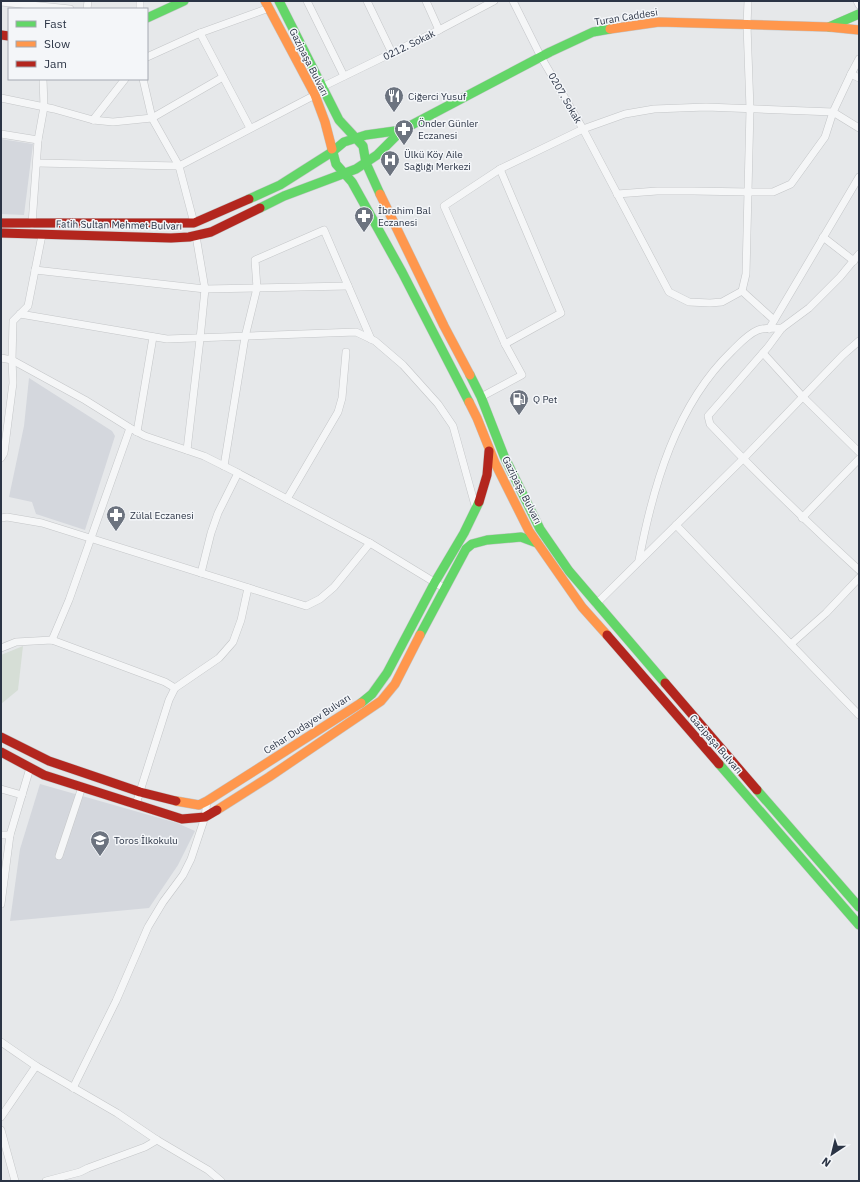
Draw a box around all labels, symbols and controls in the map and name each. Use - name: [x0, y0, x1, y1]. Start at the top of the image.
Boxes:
- street label: Turan Caddesi: [593, 6, 659, 28]
- legend: [8, 8, 148, 80]
- text: Fast: [44, 16, 67, 31]
- street label: Gazipaşa Bulvarı: [286, 26, 332, 98]
- street label: 0212. Sokak: [381, 26, 438, 63]
- text: Slow: [44, 36, 70, 51]
- text: Jam: [44, 56, 67, 71]
- street label: 0207. Sokak: [545, 70, 585, 126]
- restaurant icon: Ciğerci Yusuf: [383, 85, 405, 113]
- place label: Ciğerci Yusuf: [408, 90, 467, 103]
- place label: Önder Günler Eczanesi: [418, 117, 479, 142]
- pharmacy icon: Önder Günler Eczanesi: [393, 118, 415, 146]
- place label: Ülkü Köy Aile Sağlığı Merkezi: [404, 148, 471, 173]
- hospital icon: Ülkü Köy Aile Sağlığı Merkezi: [379, 149, 401, 177]
- place label: İbrahim Bal Eczanesi: [378, 204, 431, 229]
- pharmacy icon: İbrahim Bal Eczanesi: [353, 205, 375, 233]
- street label: Fatih Sultan Mehmet Bulvarı: [56, 217, 182, 233]
- fuel station icon: Q Pet: [508, 388, 530, 416]
- place label: Q Pet: [533, 393, 558, 406]
- street label: Gazipaşa Bulvarı: [499, 454, 545, 526]
- pharmacy icon: Zülal Eczanesi: [105, 504, 127, 532]
- place label: Zülal Eczanesi: [130, 509, 194, 522]
- street label: Cehar Dudayev Bulvarı: [261, 691, 353, 757]
- street label: Gazipaşa Bulvarı: [687, 712, 745, 776]
- school or university icon: Toros İlkokulu: [89, 829, 111, 857]
- place label: Toros İlkokulu: [114, 834, 178, 847]
- north arrow: [812, 1134, 852, 1174]
- text: N: [819, 1154, 834, 1170]

